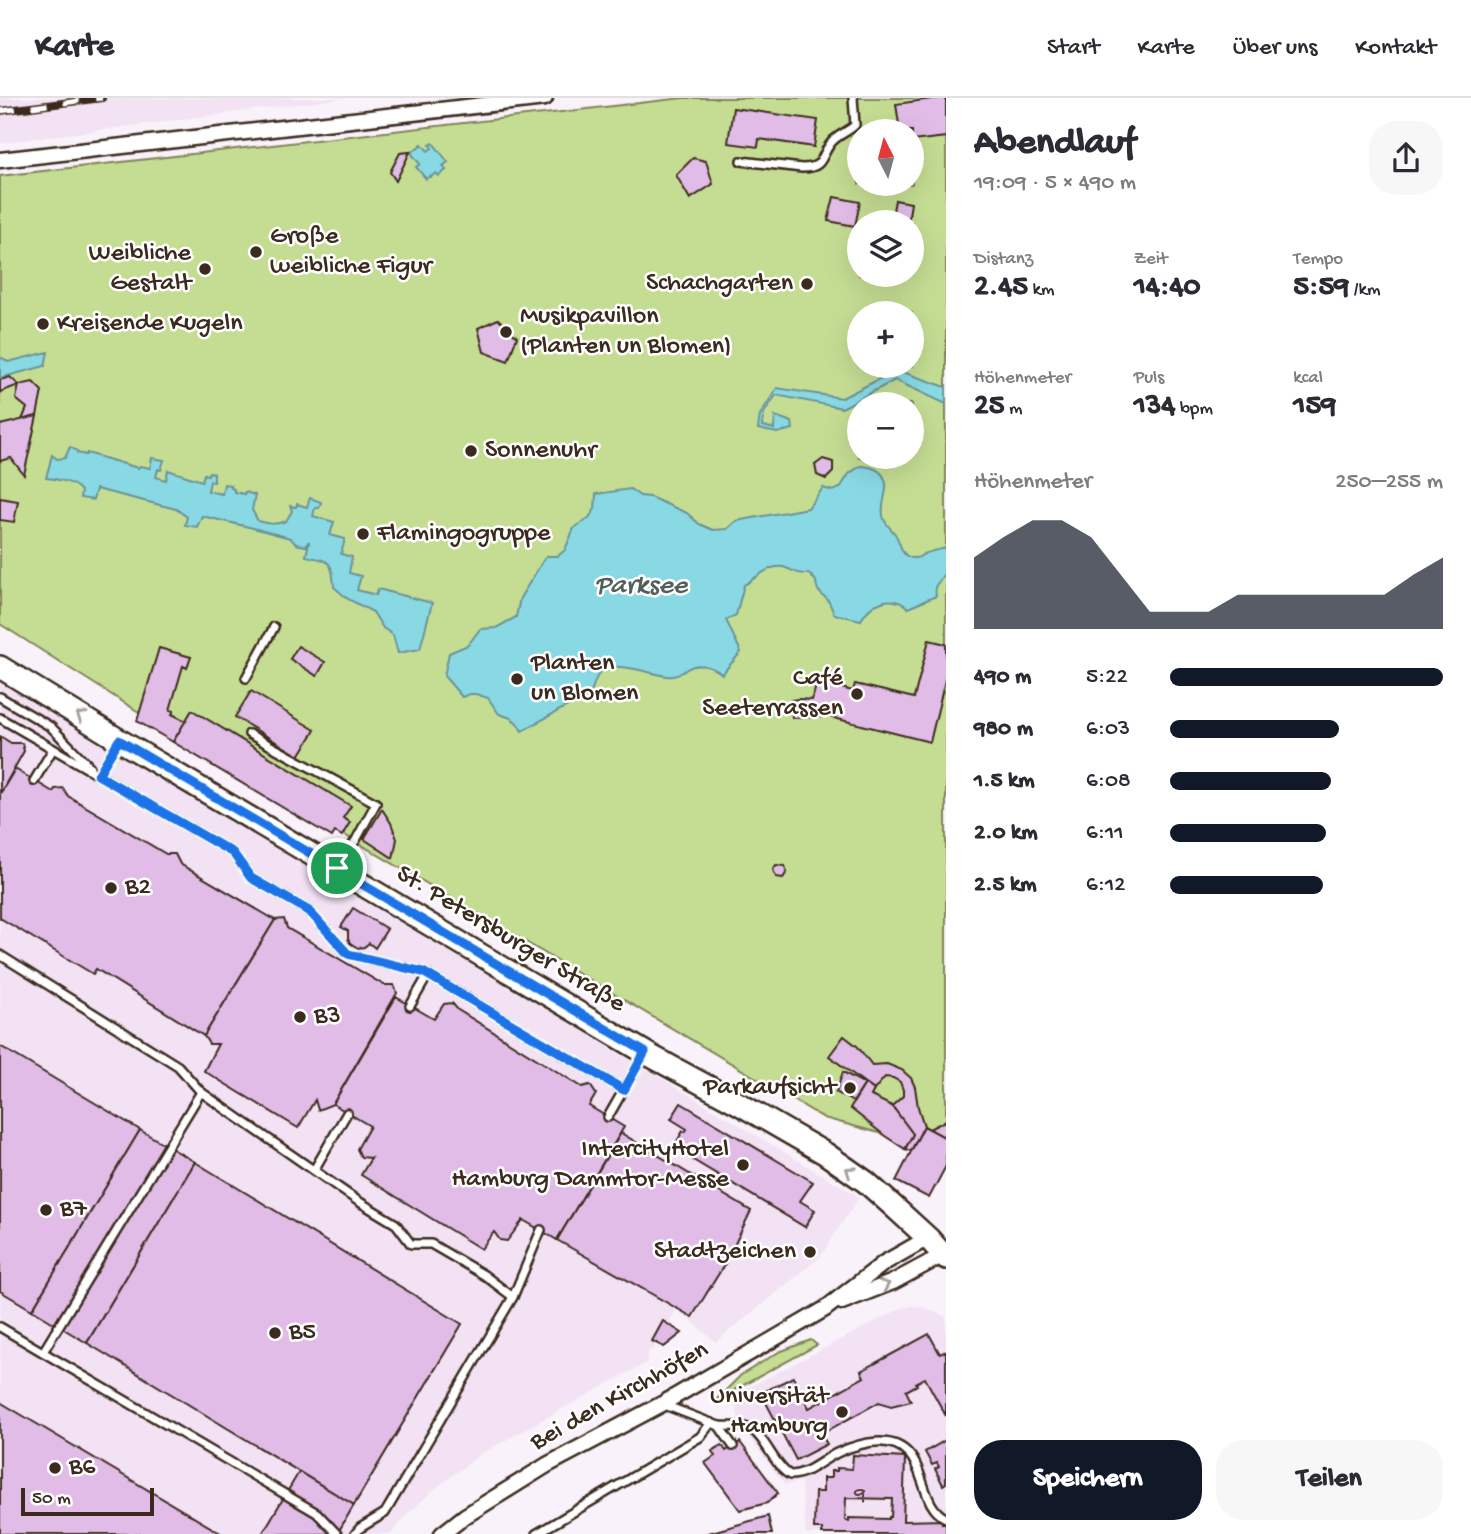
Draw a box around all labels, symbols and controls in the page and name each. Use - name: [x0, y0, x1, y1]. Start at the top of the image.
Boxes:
- text: Karte: [35, 29, 114, 67]
- text: Start: [1047, 34, 1099, 63]
- text: Karte: [1137, 34, 1195, 63]
- text: Über uns: [1233, 34, 1317, 63]
- text: Kontakt: [1355, 34, 1436, 63]
- north arrow: [847, 119, 924, 196]
- map controls: [847, 119, 924, 469]
- button: share: [1369, 121, 1443, 195]
- text: Abendlauf: [974, 122, 1135, 166]
- text: 19:09 · 5 × 490 m: [974, 170, 1136, 197]
- button: layers: [847, 210, 924, 287]
- place label: Große weibliche Figur: [270, 222, 435, 283]
- place label: Weibliche Gestalt: [89, 239, 193, 300]
- marker: Große weibliche Figur: [248, 244, 264, 260]
- text: Distanz: [974, 248, 1033, 271]
- text: Zeit: [1134, 248, 1168, 271]
- text: Tempo: [1293, 248, 1343, 271]
- marker: Weibliche Gestalt: [197, 261, 213, 277]
- place label: Schachgarten: [646, 269, 794, 300]
- text: 2.45: [974, 271, 1028, 306]
- text: 14:40: [1134, 271, 1201, 306]
- text: 5:59: [1293, 271, 1349, 306]
- marker: Schachgarten: [799, 276, 815, 292]
- text: km: [1028, 279, 1055, 302]
- text: /km: [1349, 279, 1380, 302]
- button: +: [847, 301, 924, 378]
- place label: Musikpavillon (Planten un Blomen): [520, 302, 732, 363]
- place label: Kreisende Kugeln: [57, 309, 243, 340]
- marker: Kreisende Kugeln: [35, 316, 51, 332]
- marker: Musikpavillon (Planten un Blomen): [498, 324, 514, 340]
- text: Höhenmeter: [974, 367, 1071, 390]
- text: Puls: [1134, 367, 1164, 390]
- text: kcal: [1293, 367, 1323, 390]
- text: 25: [974, 390, 1004, 425]
- text: 134: [1134, 390, 1176, 425]
- text: 159: [1293, 390, 1336, 425]
- button: −: [847, 392, 924, 469]
- text: m: [1004, 398, 1022, 421]
- text: bpm: [1176, 398, 1213, 421]
- place label: Sonnenuhr: [485, 436, 599, 467]
- marker: Sonnenuhr: [463, 443, 479, 459]
- text: Höhenmeter: [974, 469, 1092, 496]
- text: 250–255 m: [1335, 469, 1443, 496]
- place label: Flamingogruppe: [376, 519, 551, 550]
- marker: Flamingogruppe: [355, 526, 371, 542]
- water label: Parksee: [595, 570, 689, 603]
- place label: Planten un Blomen: [530, 649, 639, 710]
- place label: Café Seeterrassen: [702, 664, 844, 725]
- text: 490 m: [974, 664, 1031, 691]
- text: 5:22: [1086, 664, 1128, 691]
- marker: Planten un Blomen: [509, 671, 525, 687]
- marker: Café Seeterrassen: [849, 686, 865, 702]
- one-way arrow: [75, 712, 88, 725]
- text: 980 m: [974, 716, 1033, 743]
- text: 6:03: [1086, 716, 1130, 743]
- text: 1.5 km: [974, 768, 1035, 795]
- text: 6:08: [1086, 768, 1131, 795]
- text: 2.0 km: [974, 820, 1038, 847]
- text: 6:11: [1086, 820, 1123, 847]
- pin: [307, 838, 367, 898]
- icon: arrive: [318, 849, 356, 887]
- street label: St. Petersburger Straße: [390, 859, 631, 1021]
- text: 2.5 km: [974, 872, 1037, 899]
- text: 6:12: [1086, 872, 1125, 899]
- place label: B2: [124, 873, 151, 904]
- marker: B2: [103, 880, 119, 896]
- place label: B3: [313, 1002, 341, 1033]
- marker: B3: [292, 1009, 308, 1025]
- place label: Parkaufsicht: [702, 1073, 838, 1104]
- marker: Parkaufsicht: [842, 1080, 858, 1096]
- place label: IntercityHotel Hamburg Dammtor-Messe: [451, 1135, 730, 1196]
- marker: IntercityHotel Hamburg Dammtor-Messe: [735, 1157, 751, 1173]
- one-way arrow: [845, 1166, 858, 1179]
- place label: B7: [59, 1195, 88, 1226]
- marker: B7: [38, 1202, 54, 1218]
- place label: Stadtzeichen: [654, 1237, 797, 1268]
- marker: Stadtzeichen: [802, 1244, 818, 1260]
- one-way arrow: [879, 1279, 891, 1293]
- place label: B5: [288, 1318, 316, 1349]
- marker: B5: [267, 1325, 283, 1341]
- street label: Bei den Kirchhöfen: [525, 1335, 715, 1459]
- place label: Universität Hamburg: [710, 1382, 830, 1443]
- marker: Universität Hamburg: [834, 1404, 850, 1420]
- button: Speichern: [974, 1440, 1202, 1520]
- button: Teilen: [1216, 1440, 1443, 1520]
- place label: B6: [68, 1453, 96, 1484]
- marker: B6: [47, 1460, 63, 1476]
- house number: 9: [853, 1482, 866, 1509]
- scale bar: [21, 1485, 154, 1517]
- text: 50 m: [32, 1488, 71, 1511]

